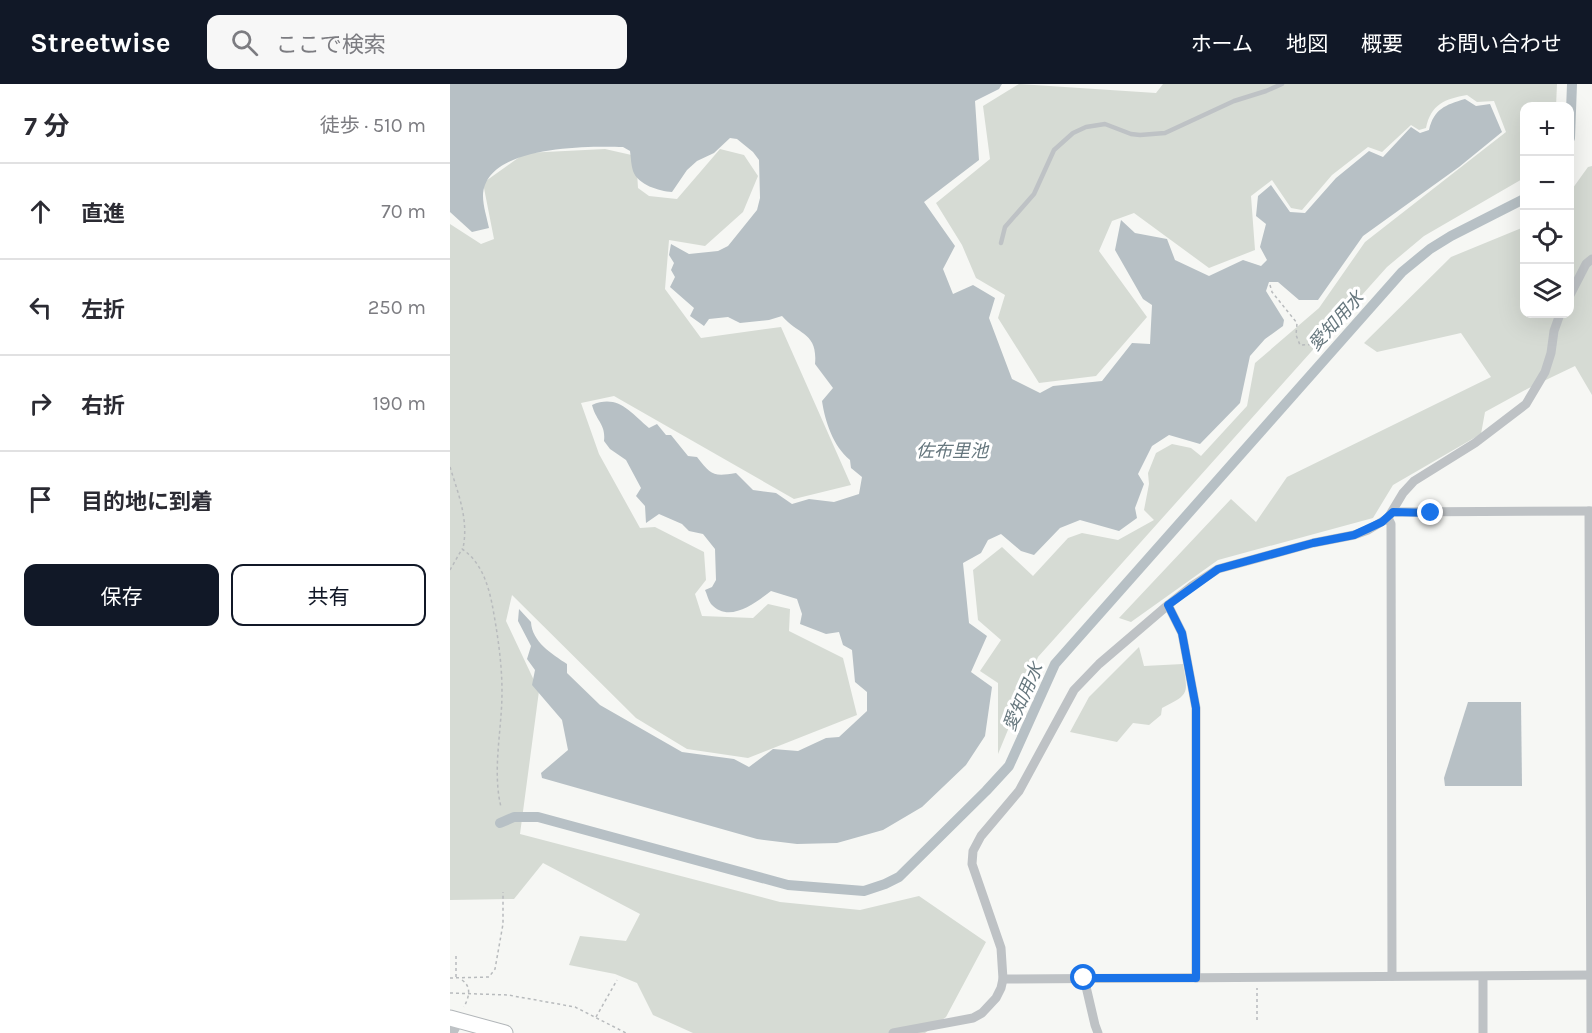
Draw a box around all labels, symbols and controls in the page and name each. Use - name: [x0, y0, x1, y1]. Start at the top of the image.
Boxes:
- search box: [207, 15, 627, 69]
- text: Streetwise: [30, 26, 171, 59]
- icon: search: [228, 26, 261, 59]
- text: ここで検索: [276, 32, 386, 58]
- text: ホーム: [1191, 32, 1253, 56]
- text: 地図: [1286, 32, 1328, 56]
- text: 概要: [1361, 32, 1403, 56]
- text: お問い合わせ: [1436, 32, 1562, 56]
- map controls: [1520, 102, 1574, 318]
- button: +: [1520, 102, 1574, 156]
- text: 7 分: [24, 111, 70, 142]
- text: 徒歩 · 510 m: [320, 114, 426, 137]
- button: −: [1520, 156, 1574, 210]
- icon: ahead: [24, 195, 57, 228]
- text: 70 m: [381, 200, 426, 223]
- text: 直進: [81, 201, 125, 227]
- button: locate: [1520, 210, 1574, 264]
- button: layers: [1520, 264, 1574, 318]
- water label: 愛知用水: [1304, 285, 1370, 355]
- icon: left: [24, 291, 57, 324]
- text: 250 m: [368, 296, 426, 319]
- text: 左折: [81, 297, 125, 323]
- icon: right: [24, 387, 57, 420]
- text: 190 m: [372, 392, 426, 415]
- text: 右折: [81, 393, 125, 419]
- water label: 佐布里池: [916, 440, 990, 462]
- icon: arrive: [24, 483, 57, 516]
- text: 目的地に到着: [81, 489, 213, 515]
- route end: [1417, 499, 1443, 525]
- button: 保存: [24, 564, 219, 626]
- button: 共有: [231, 564, 426, 626]
- water label: 愛知用水: [998, 658, 1049, 734]
- route start: [1070, 964, 1096, 990]

